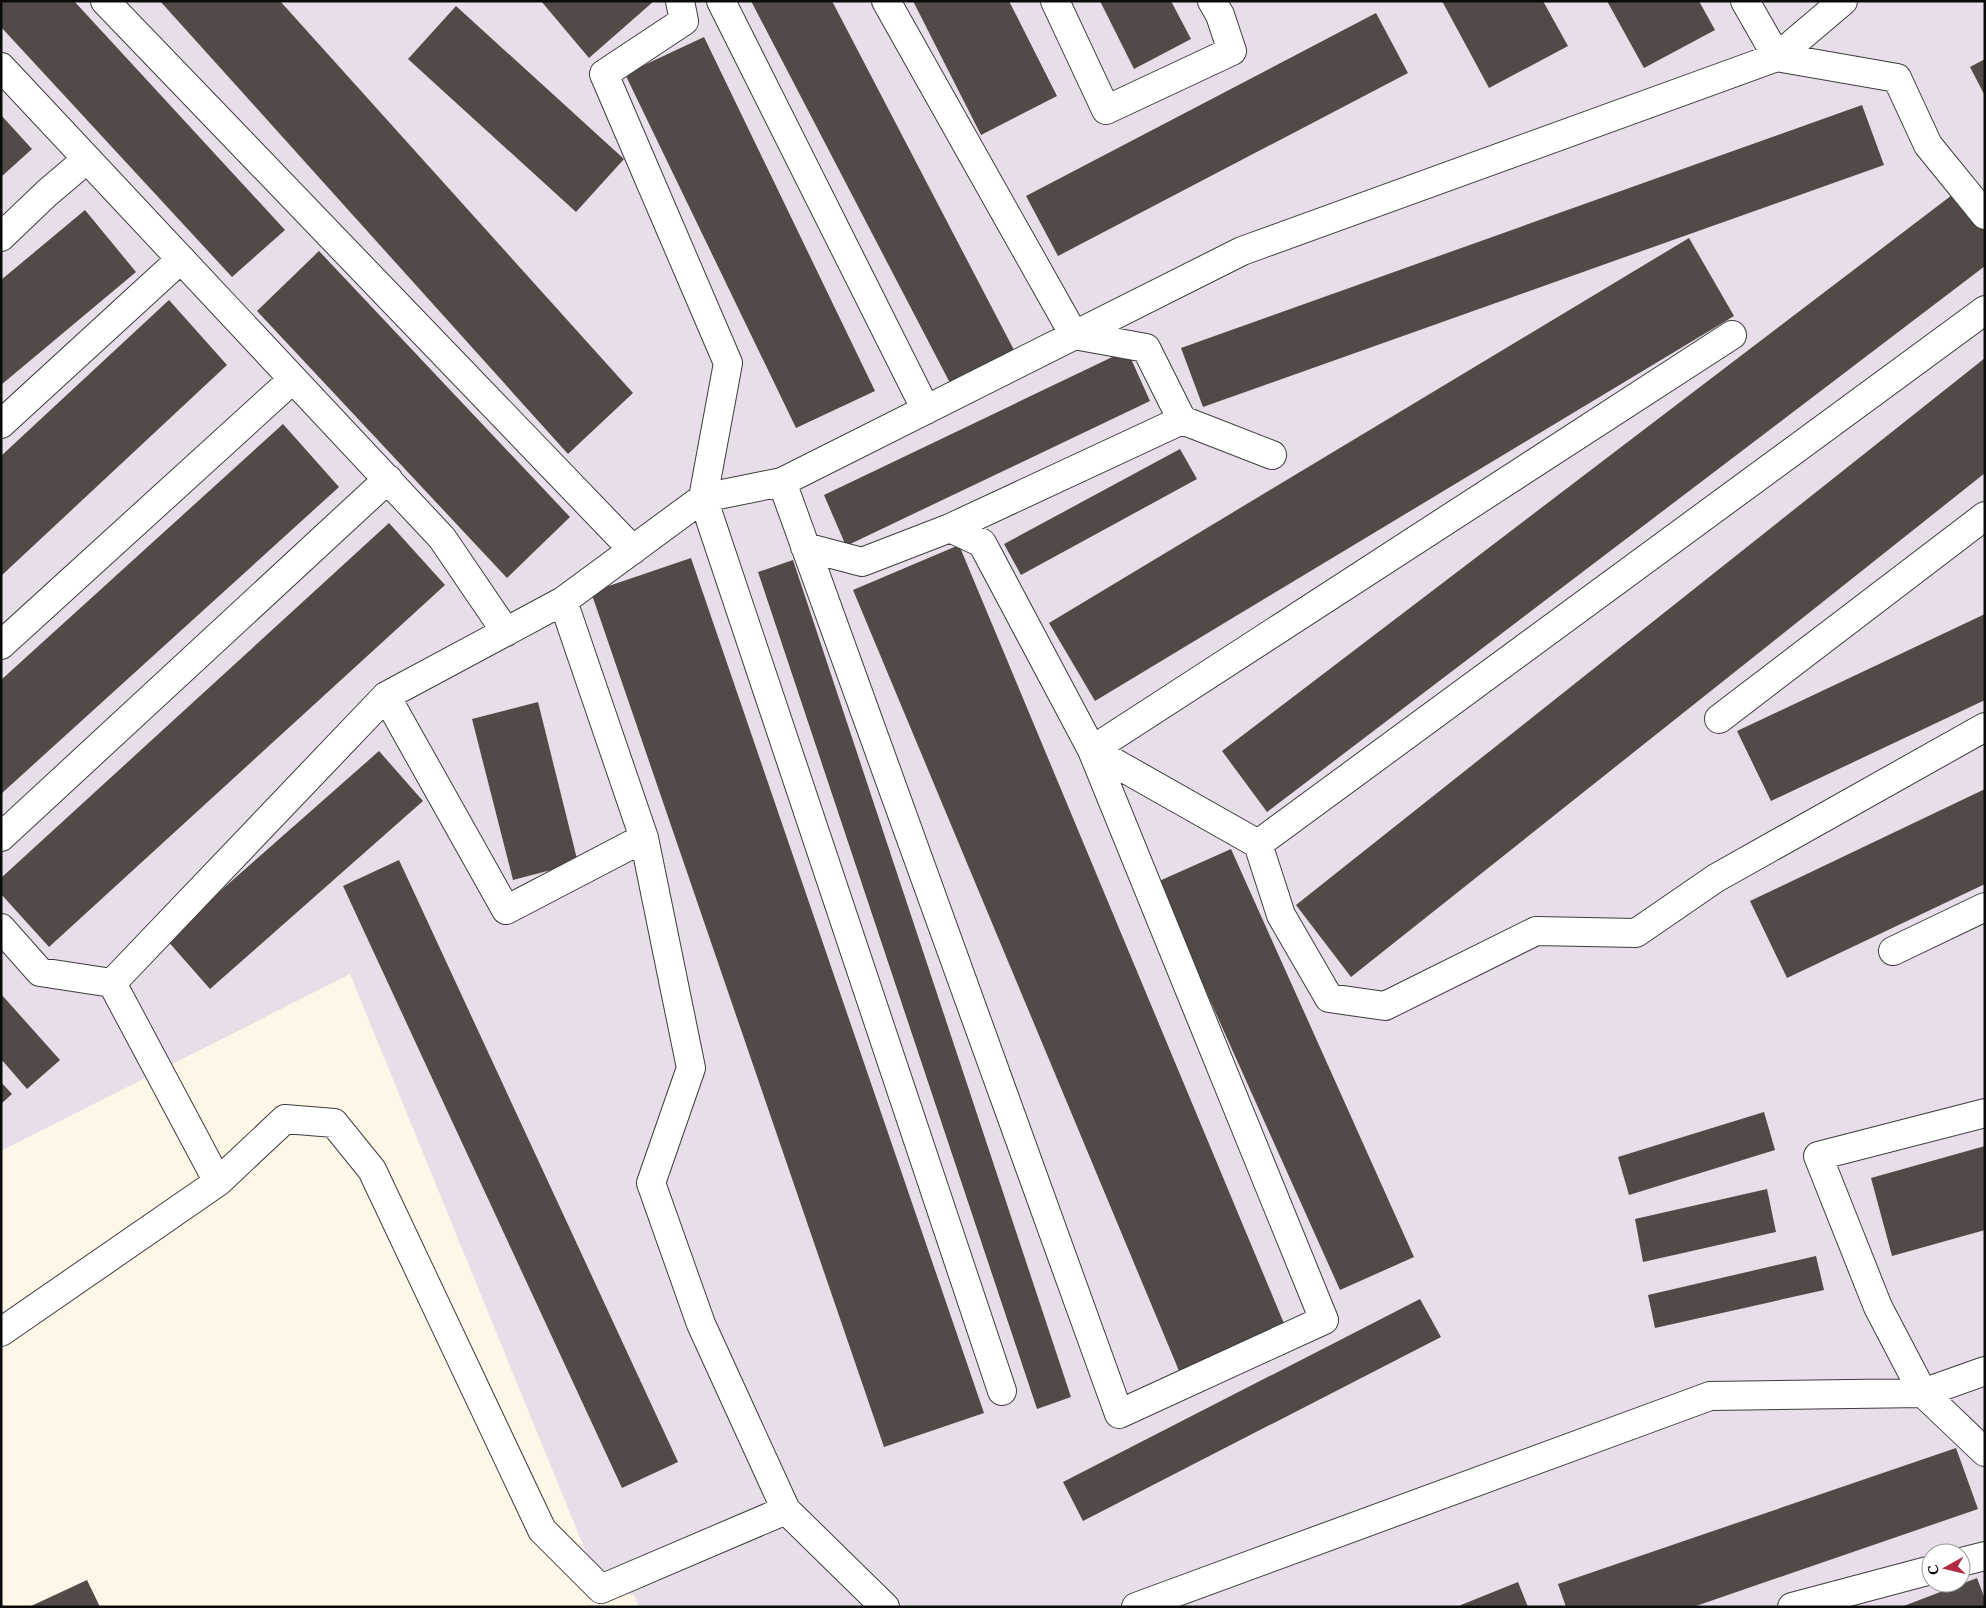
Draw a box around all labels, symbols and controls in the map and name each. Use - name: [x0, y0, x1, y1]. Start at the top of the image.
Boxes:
- north arrow: [1921, 1543, 1971, 1593]
- text: С: [1923, 1563, 1943, 1576]

